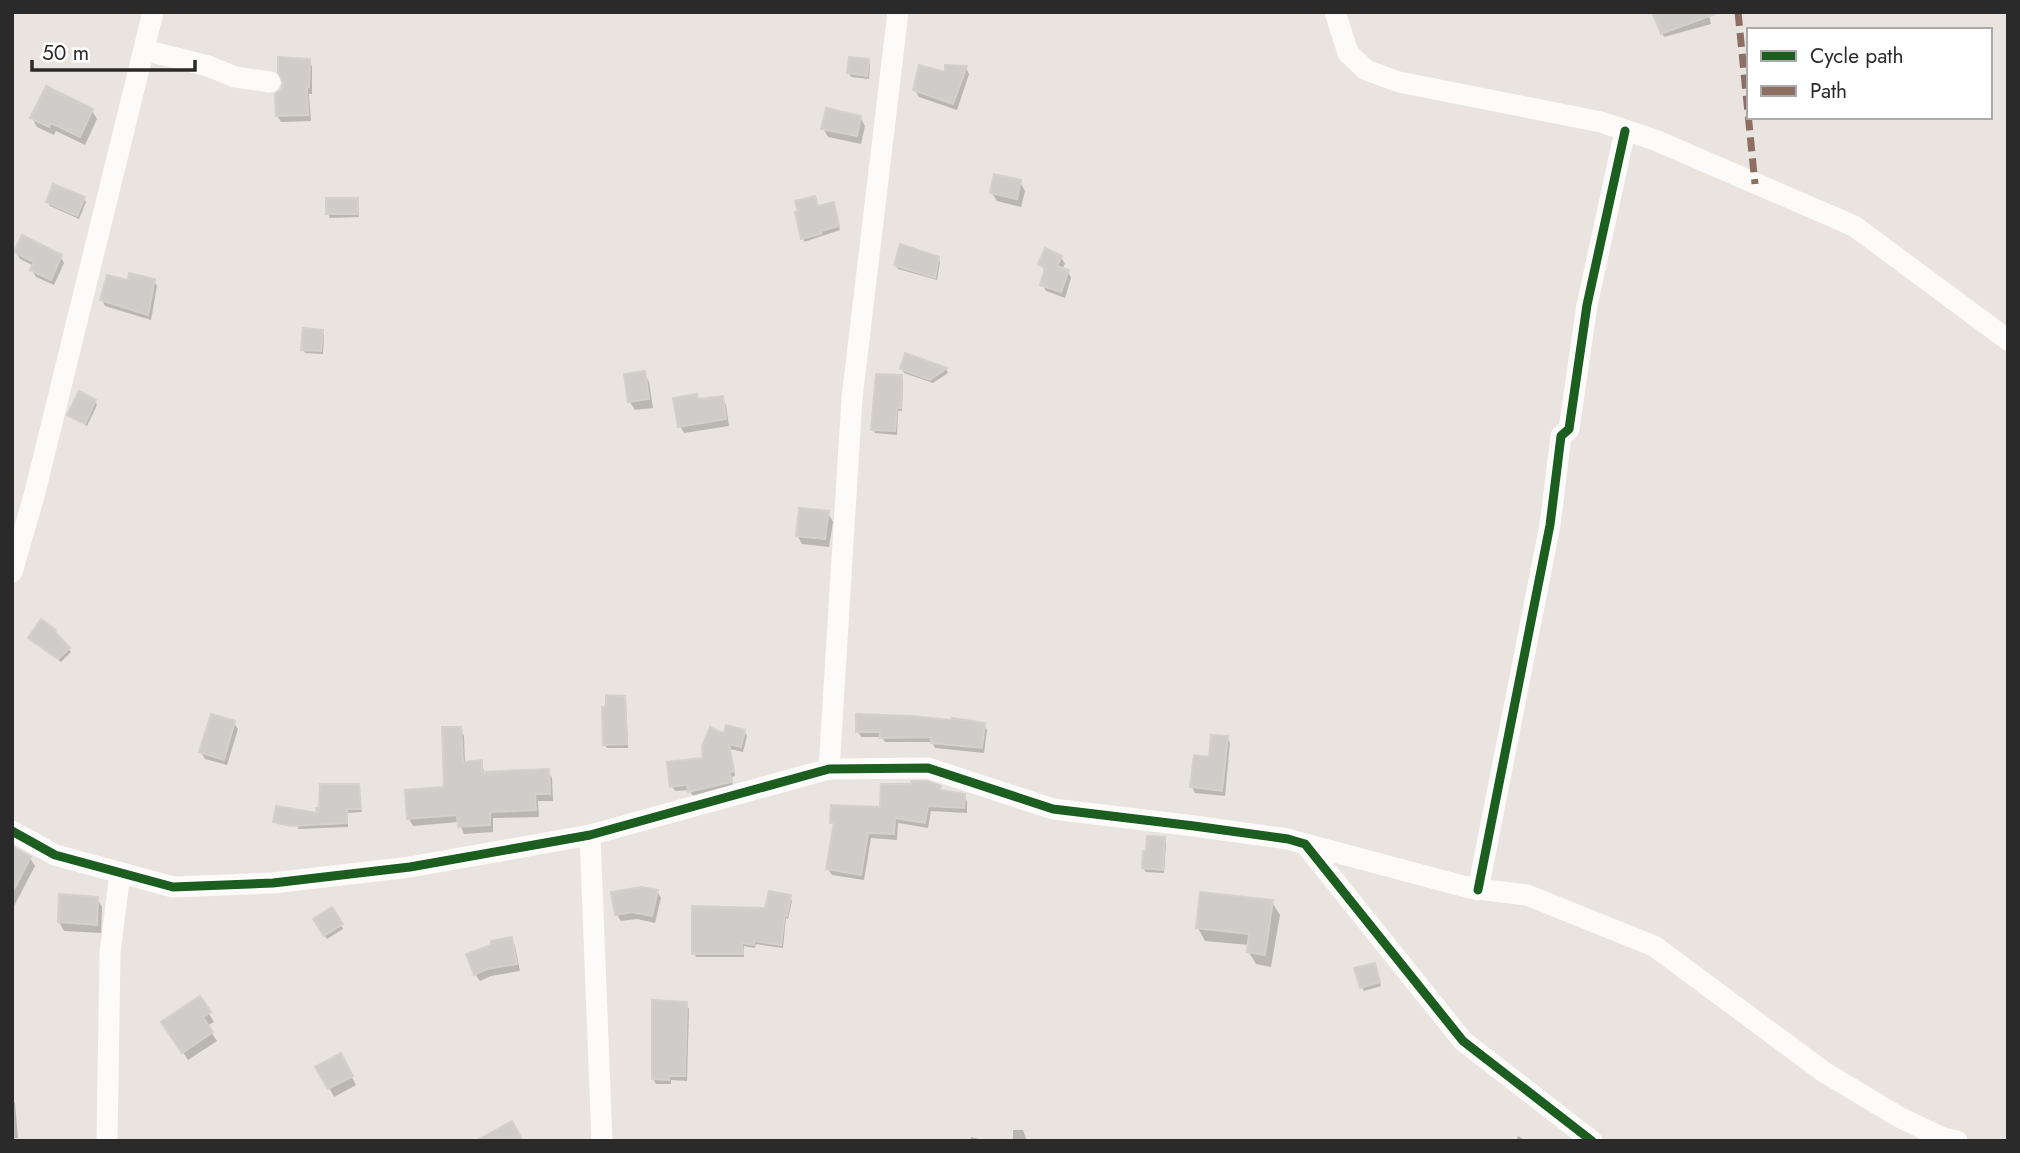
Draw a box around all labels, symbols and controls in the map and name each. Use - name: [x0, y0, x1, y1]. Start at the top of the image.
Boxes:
- scale bar: [32, 28, 194, 72]
- legend: [1747, 28, 1992, 119]
- text: 50 m: [42, 38, 89, 68]
- text: Cycle path: [1810, 41, 1903, 71]
- text: Path: [1810, 76, 1847, 106]

